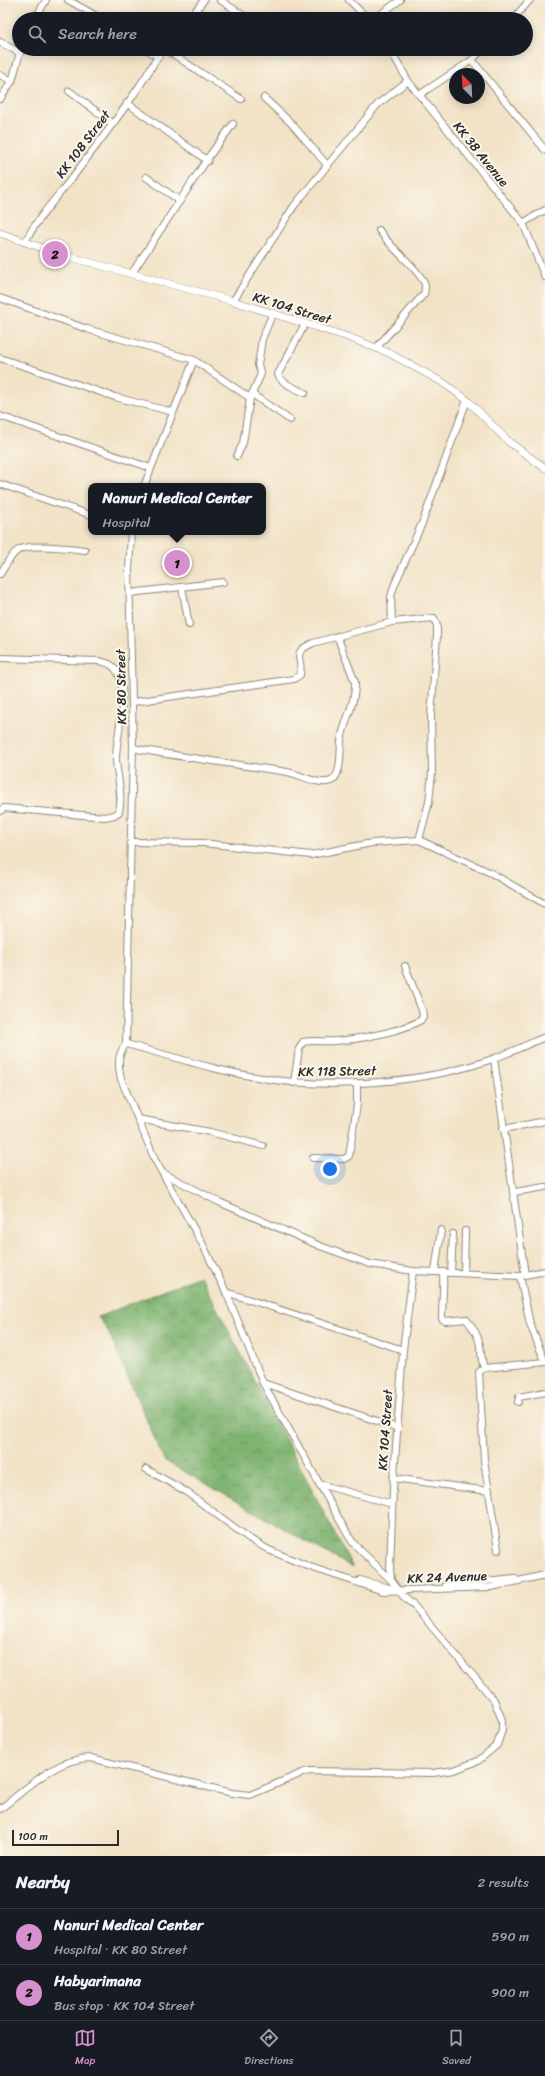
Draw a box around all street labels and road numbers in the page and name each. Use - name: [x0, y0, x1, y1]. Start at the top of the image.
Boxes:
- street label: KK 108 Street: [50, 104, 117, 183]
- street label: KK 38 Avenue: [447, 116, 515, 192]
- street label: KK 104 Street: [250, 285, 335, 331]
- street label: KK 80 Street: [109, 648, 133, 725]
- street label: KK 118 Street: [298, 1059, 377, 1083]
- street label: KK 104 Street: [371, 1388, 399, 1471]
- street label: KK 24 Avenue: [407, 1564, 487, 1590]

